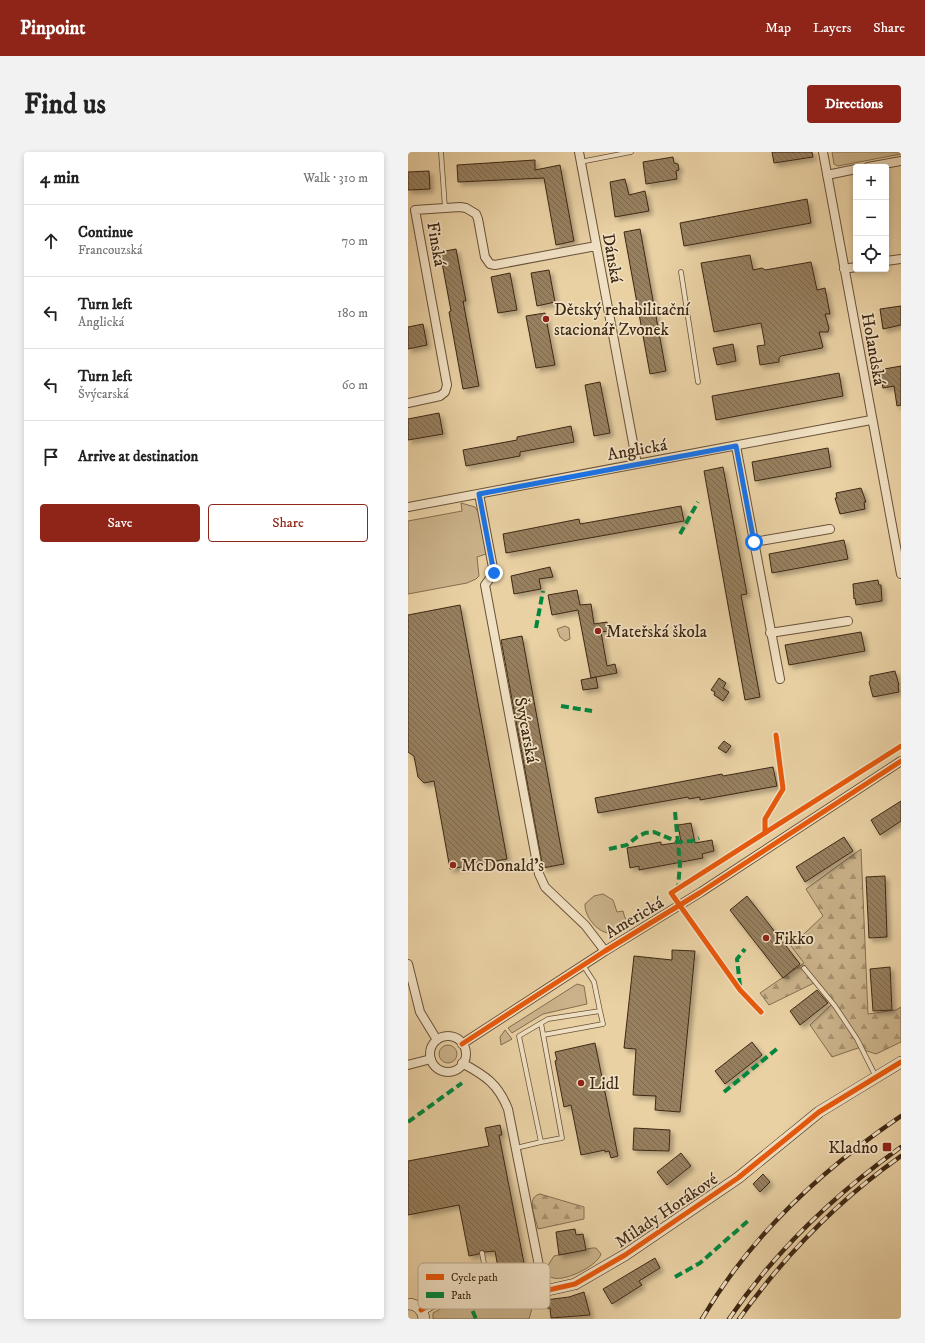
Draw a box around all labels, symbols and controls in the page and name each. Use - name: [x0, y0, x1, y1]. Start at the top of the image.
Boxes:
- text: Pinpoint: [20, 17, 85, 40]
- text: Map: [765, 19, 791, 37]
- text: Layers: [813, 19, 851, 37]
- text: Share: [873, 19, 905, 37]
- button: Directions: [807, 85, 901, 123]
- text: Find us: [24, 87, 106, 122]
- map controls: [853, 164, 889, 272]
- button: +: [853, 164, 889, 200]
- text: 4 min: [40, 167, 79, 189]
- text: Walk · 310 m: [303, 170, 368, 186]
- button: −: [853, 200, 889, 236]
- street label: Finská: [421, 220, 451, 269]
- text: Continue: [78, 223, 133, 242]
- icon: ahead: [40, 230, 62, 252]
- street label: Dánská: [597, 232, 627, 286]
- text: 70 m: [342, 233, 368, 249]
- button: locate: [853, 236, 889, 272]
- text: Francouzská: [78, 242, 143, 258]
- text: Turn left: [78, 295, 132, 314]
- place label: Dětský rehabilitační stacionář Zvonek: [554, 299, 691, 341]
- icon: left: [40, 302, 62, 324]
- text: 180 m: [337, 305, 368, 321]
- street label: Holandská: [856, 311, 890, 388]
- text: Anglická: [78, 314, 124, 330]
- marker: Dětský rehabilitační stacionář Zvonek: [541, 314, 551, 324]
- text: Turn left: [78, 367, 132, 386]
- icon: left: [40, 374, 62, 396]
- text: 60 m: [342, 377, 368, 393]
- text: Švýcarská: [78, 386, 129, 402]
- street label: Anglická: [605, 434, 670, 466]
- icon: arrive: [40, 446, 62, 468]
- text: Arrive at destination: [78, 447, 198, 466]
- button: Save: [40, 504, 200, 542]
- button: Share: [208, 504, 368, 542]
- route start: [745, 533, 763, 551]
- route end: [485, 564, 503, 582]
- place label: Mateřská škola: [606, 621, 708, 643]
- marker: Mateřská škola: [593, 626, 603, 636]
- street label: Švýcarská: [509, 695, 544, 766]
- place label: McDonald's: [461, 855, 544, 877]
- marker: McDonald's: [448, 860, 458, 870]
- street label: Americká: [601, 891, 668, 944]
- place label: Fikko: [774, 928, 814, 950]
- marker: Fikko: [761, 933, 771, 943]
- place label: Lidl: [589, 1073, 619, 1095]
- marker: Lidl: [576, 1078, 586, 1088]
- place label: Kladno: [828, 1137, 878, 1159]
- marker: Kladno: [881, 1141, 893, 1153]
- street label: Milady Horákové: [611, 1168, 722, 1253]
- legend: [418, 1263, 550, 1309]
- text: Cycle path: [451, 1271, 498, 1285]
- text: Path: [451, 1289, 472, 1303]

